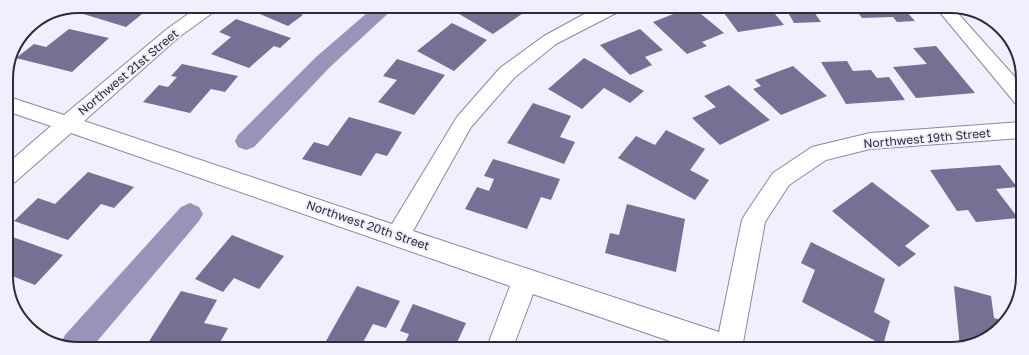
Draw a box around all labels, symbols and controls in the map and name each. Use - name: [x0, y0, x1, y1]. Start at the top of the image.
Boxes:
- street label: Northwest 21st Street: [75, 25, 181, 118]
- street label: Northwest 19th Street: [863, 125, 992, 151]
- street label: Northwest 20th Street: [305, 197, 432, 253]

